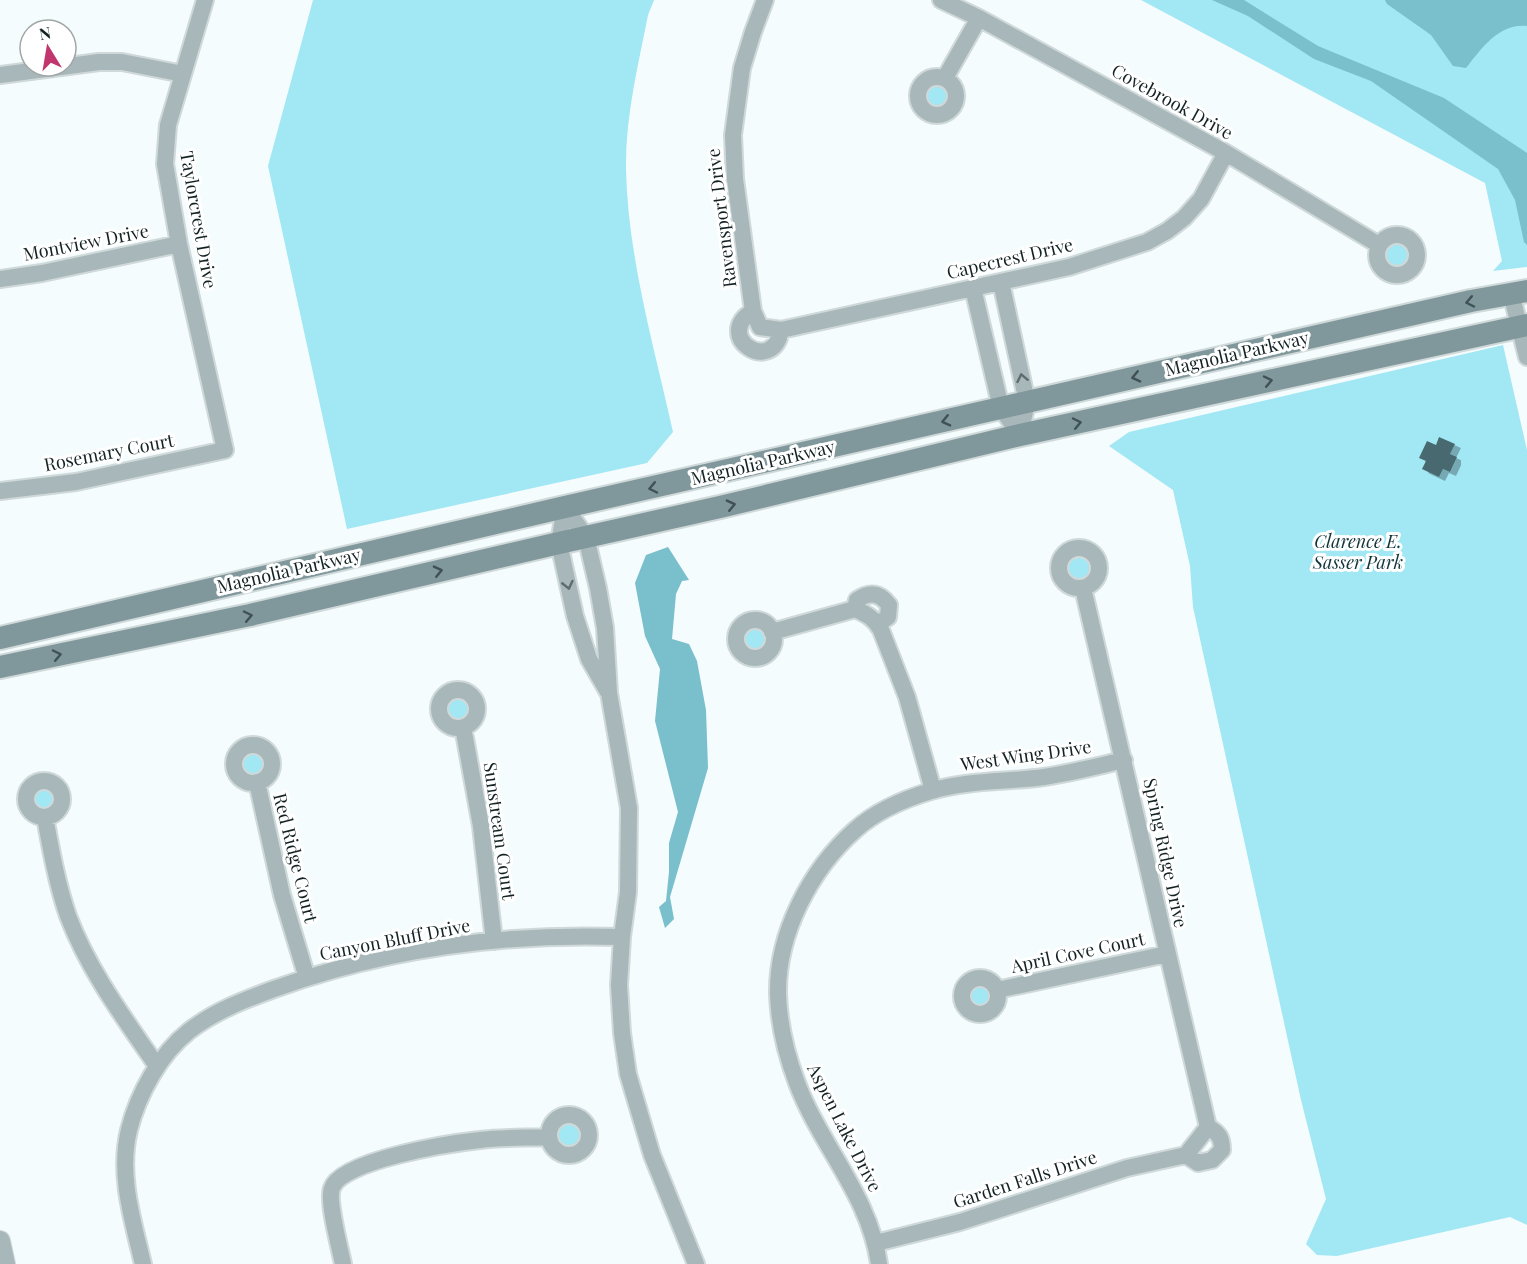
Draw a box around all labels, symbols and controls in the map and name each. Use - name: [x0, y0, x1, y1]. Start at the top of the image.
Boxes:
- north arrow: [18, 18, 78, 78]
- text: N: [37, 21, 53, 44]
- street label: Covebrook Drive: [1107, 58, 1238, 144]
- street label: Ravensport Drive: [701, 147, 741, 289]
- street label: Taylorcrest Drive: [175, 149, 223, 290]
- street label: Montview Drive: [21, 218, 151, 266]
- street label: Capecrest Drive: [944, 232, 1075, 284]
- one-way arrow: [1465, 294, 1475, 307]
- street label: Magnolia Parkway: [1163, 325, 1311, 381]
- one-way arrow: [1131, 370, 1141, 383]
- one-way arrow: [1016, 373, 1029, 383]
- one-way arrow: [1263, 376, 1273, 389]
- one-way arrow: [941, 413, 951, 426]
- one-way arrow: [1072, 417, 1082, 430]
- street label: Rosemary Court: [42, 428, 176, 476]
- street label: Magnolia Parkway: [689, 434, 837, 490]
- one-way arrow: [649, 480, 659, 493]
- one-way arrow: [725, 499, 735, 512]
- park label: Clarence E. Sasser Park: [1312, 529, 1403, 574]
- street label: Magnolia Parkway: [215, 542, 363, 598]
- one-way arrow: [433, 565, 443, 578]
- one-way arrow: [561, 580, 574, 590]
- one-way arrow: [243, 610, 253, 623]
- one-way arrow: [52, 650, 62, 663]
- street label: West Wing Drive: [958, 734, 1093, 776]
- street label: Sunstream Court: [478, 761, 522, 902]
- street label: Spring Ridge Drive: [1138, 776, 1194, 930]
- street label: Red Ridge Court: [268, 790, 324, 926]
- street label: Canyon Bluff Drive: [317, 913, 472, 965]
- street label: April Cove Court: [1008, 926, 1147, 978]
- street label: Aspen Lake Drive: [802, 1058, 888, 1196]
- street label: Garden Falls Drive: [950, 1144, 1100, 1214]

